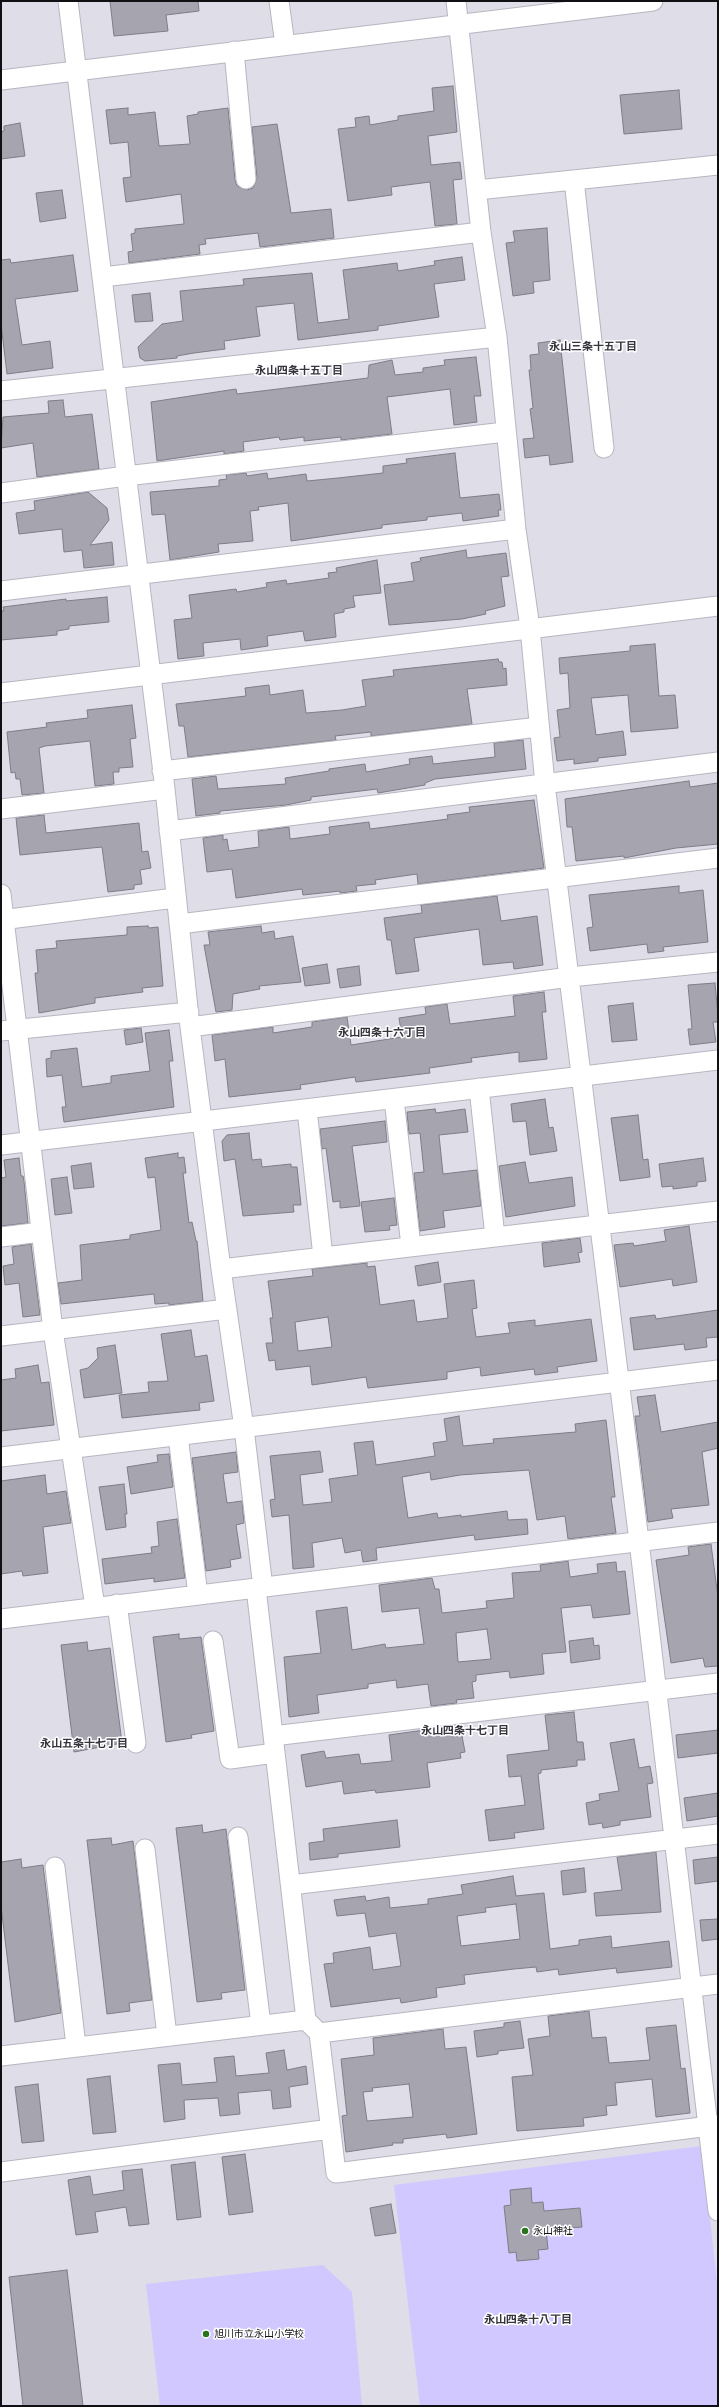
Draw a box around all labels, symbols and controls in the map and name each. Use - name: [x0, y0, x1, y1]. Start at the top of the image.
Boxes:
- district label: 永山三条十五丁目: [549, 340, 637, 354]
- district label: 永山四条十五丁目: [255, 364, 343, 378]
- district label: 永山四条十六丁目: [338, 1026, 426, 1040]
- district label: 永山四条十七丁目: [421, 1724, 509, 1738]
- district label: 永山五条十七丁目: [40, 1737, 128, 1751]
- place label: 永山神社: [533, 2225, 573, 2237]
- marker: 永山神社: [520, 2226, 530, 2236]
- district label: 永山四条十八丁目: [484, 2313, 572, 2327]
- place label: 旭川市立永山小学校: [214, 2328, 304, 2340]
- marker: 旭川市立永山小学校: [201, 2329, 211, 2339]

